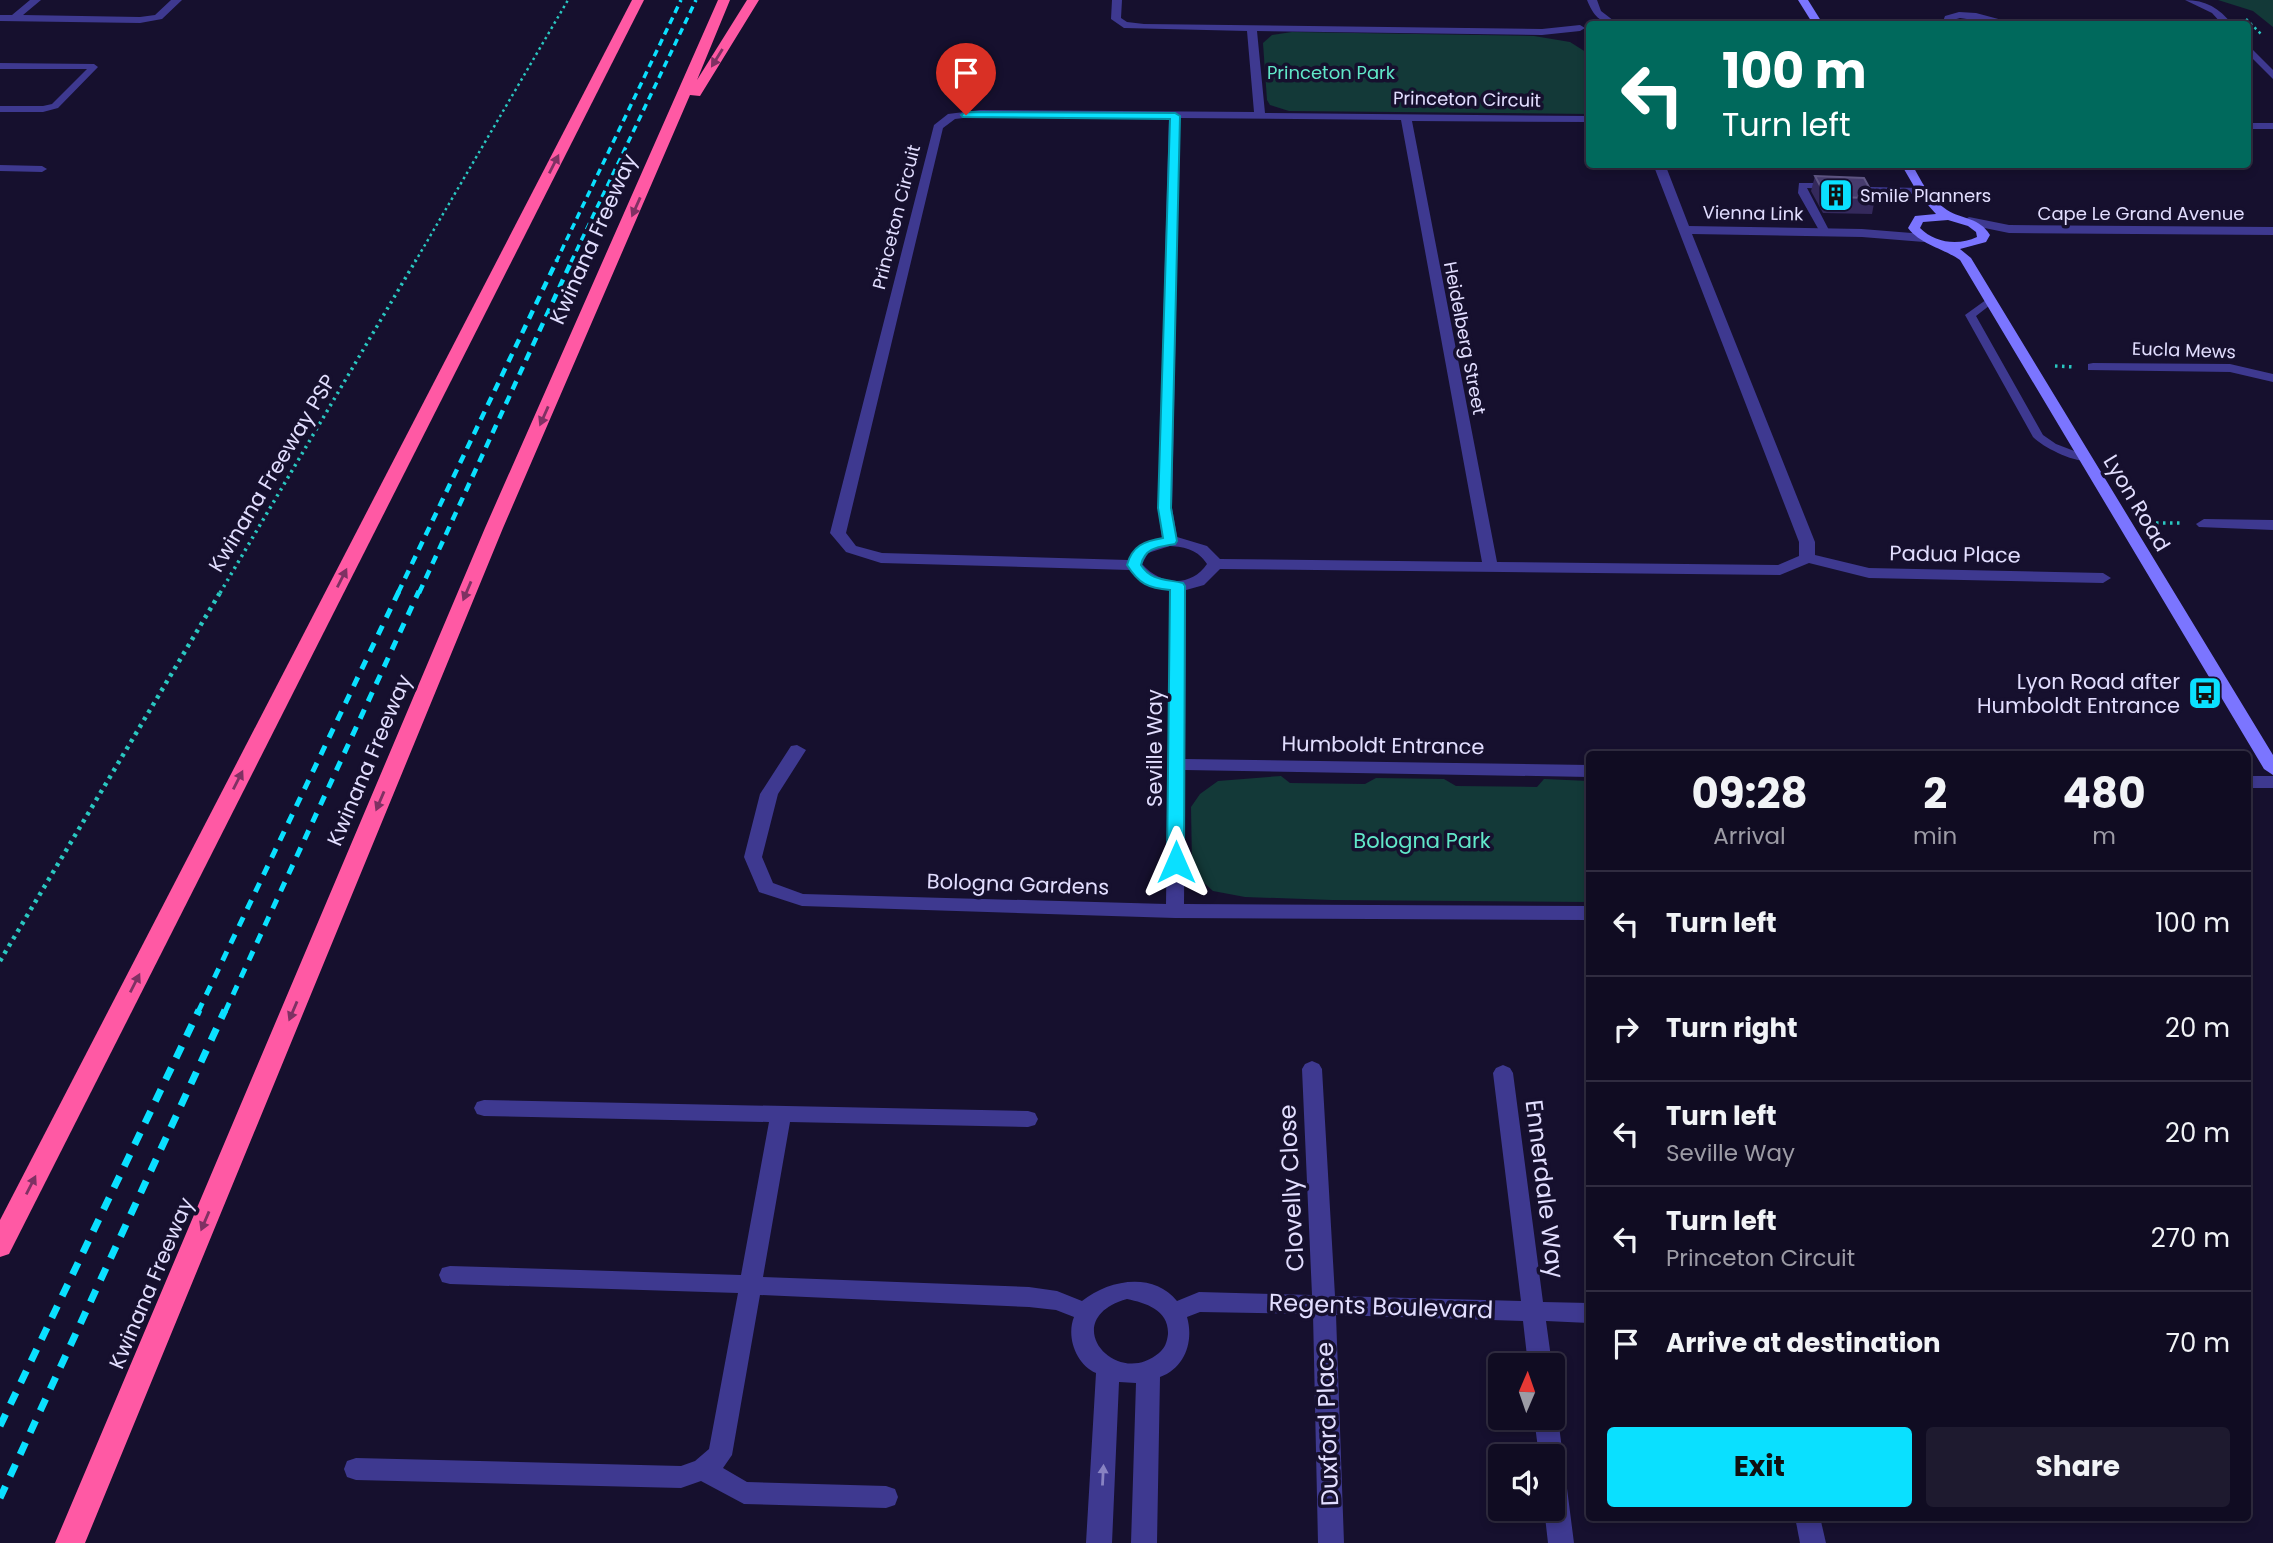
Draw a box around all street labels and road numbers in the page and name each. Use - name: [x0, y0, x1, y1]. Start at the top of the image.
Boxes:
- street label: Princeton Circuit: [1393, 85, 1541, 113]
- street label: Princeton Circuit: [866, 142, 926, 292]
- street label: Kwinana Freeway: [542, 149, 644, 329]
- street label: Vienna Link: [1702, 200, 1804, 226]
- street label: Cape Le Grand Avenue: [2038, 201, 2244, 226]
- street label: Heidelberg Street: [1438, 259, 1492, 417]
- street label: Eucla Mews: [2132, 336, 2236, 364]
- street label: Kwinana Freeway PSP: [201, 369, 343, 577]
- street label: Lyon Road: [2097, 449, 2177, 557]
- street label: Padua Place: [1889, 538, 2021, 570]
- street label: Kwinana Freeway: [320, 670, 418, 850]
- street label: Seville Way: [1140, 689, 1169, 807]
- street label: Humboldt Entrance: [1281, 729, 1485, 761]
- street label: Bologna Gardens: [926, 866, 1110, 902]
- street label: Ennerdale Way: [1518, 1098, 1572, 1281]
- street label: Clovelly Close: [1270, 1104, 1312, 1272]
- street label: Kwinana Freeway: [102, 1193, 200, 1373]
- street label: Regents Boulevard: [1268, 1286, 1494, 1326]
- street label: Duxford Place: [1308, 1341, 1346, 1507]

